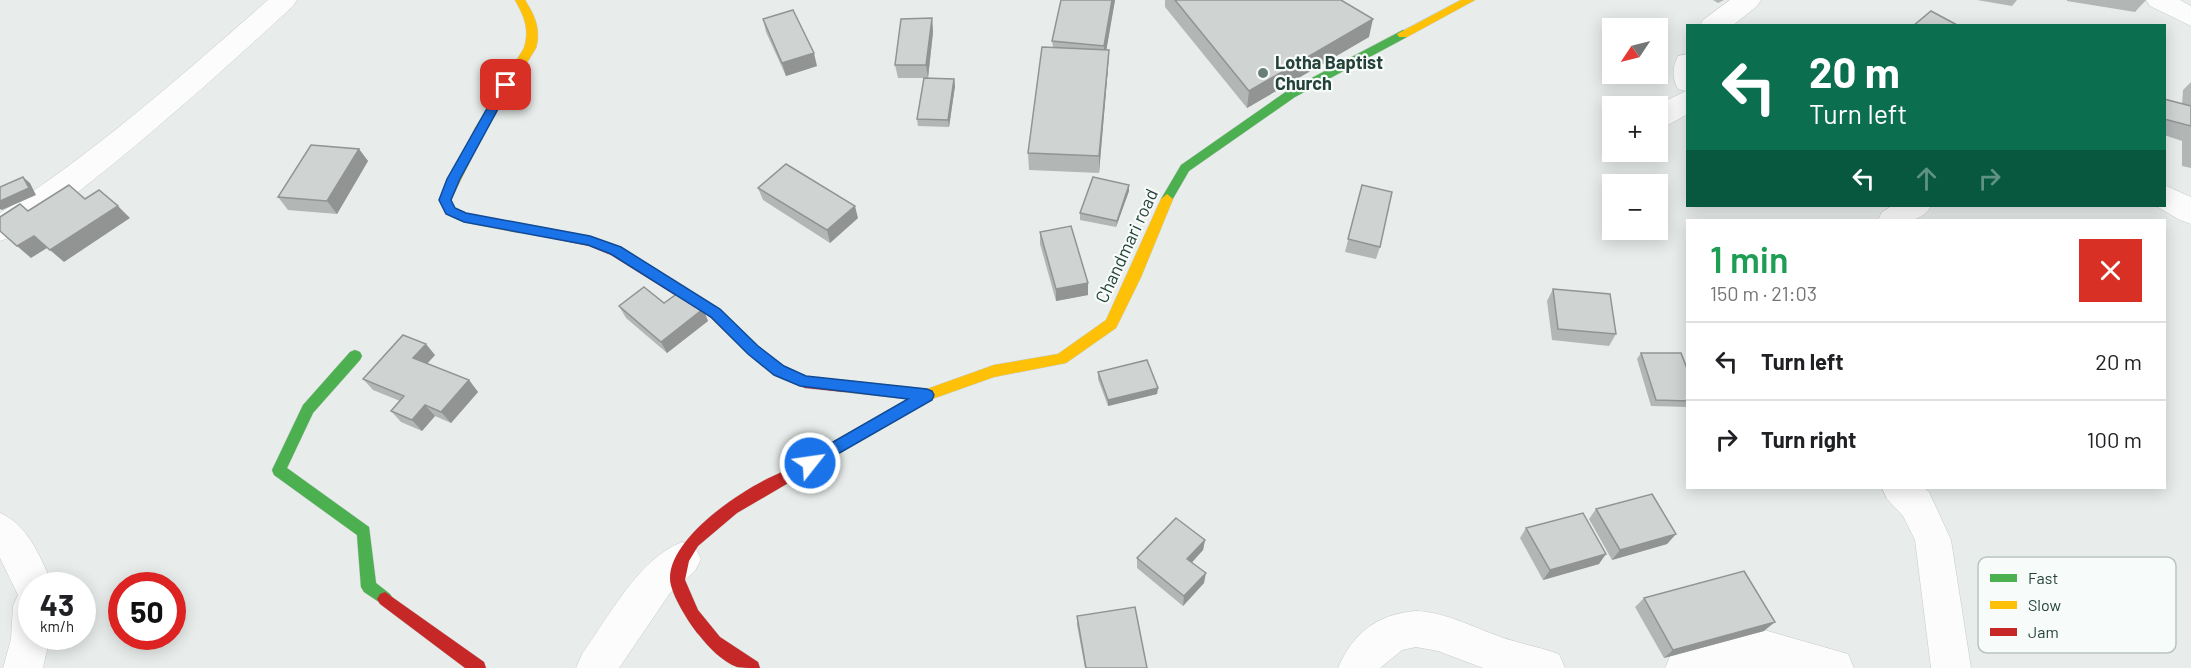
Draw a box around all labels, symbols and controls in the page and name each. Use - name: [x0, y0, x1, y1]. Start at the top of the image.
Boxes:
- north arrow: [1602, 18, 1668, 84]
- map controls: [1602, 18, 1668, 240]
- text: 20 m: [1809, 46, 1900, 96]
- icon: left: [1710, 48, 1788, 126]
- place label: Lotha Baptist Church: [1275, 51, 1383, 94]
- pin: [480, 59, 531, 110]
- marker: Lotha Baptist Church: [1256, 66, 1270, 80]
- icon: arrive: [489, 68, 522, 101]
- button: +: [1602, 96, 1668, 162]
- text: Turn left: [1809, 97, 1907, 129]
- icon: left: [1847, 162, 1880, 195]
- icon: ahead: [1910, 162, 1943, 195]
- icon: right: [1973, 162, 2006, 195]
- button: −: [1602, 174, 1668, 240]
- street label: Chandmari road: [1090, 185, 1162, 306]
- text: 1 min: [1710, 237, 1789, 280]
- button: close: [2079, 239, 2142, 302]
- text: 150 m · 21:03: [1710, 281, 1817, 305]
- icon: left: [1710, 345, 1743, 378]
- text: Turn left: [1761, 348, 1844, 374]
- text: 20 m: [2095, 348, 2142, 374]
- icon: right: [1710, 423, 1743, 456]
- text: Turn right: [1761, 426, 1856, 452]
- text: 100 m: [2087, 426, 2142, 452]
- position arrow: [778, 431, 842, 495]
- legend: [1978, 557, 2176, 653]
- text: Fast: [2028, 568, 2058, 587]
- speed limit sign: 50: [108, 572, 186, 650]
- text: 43: [40, 586, 74, 622]
- text: Slow: [2028, 595, 2061, 614]
- text: km/h: [40, 617, 74, 635]
- text: Jam: [2028, 622, 2059, 641]

